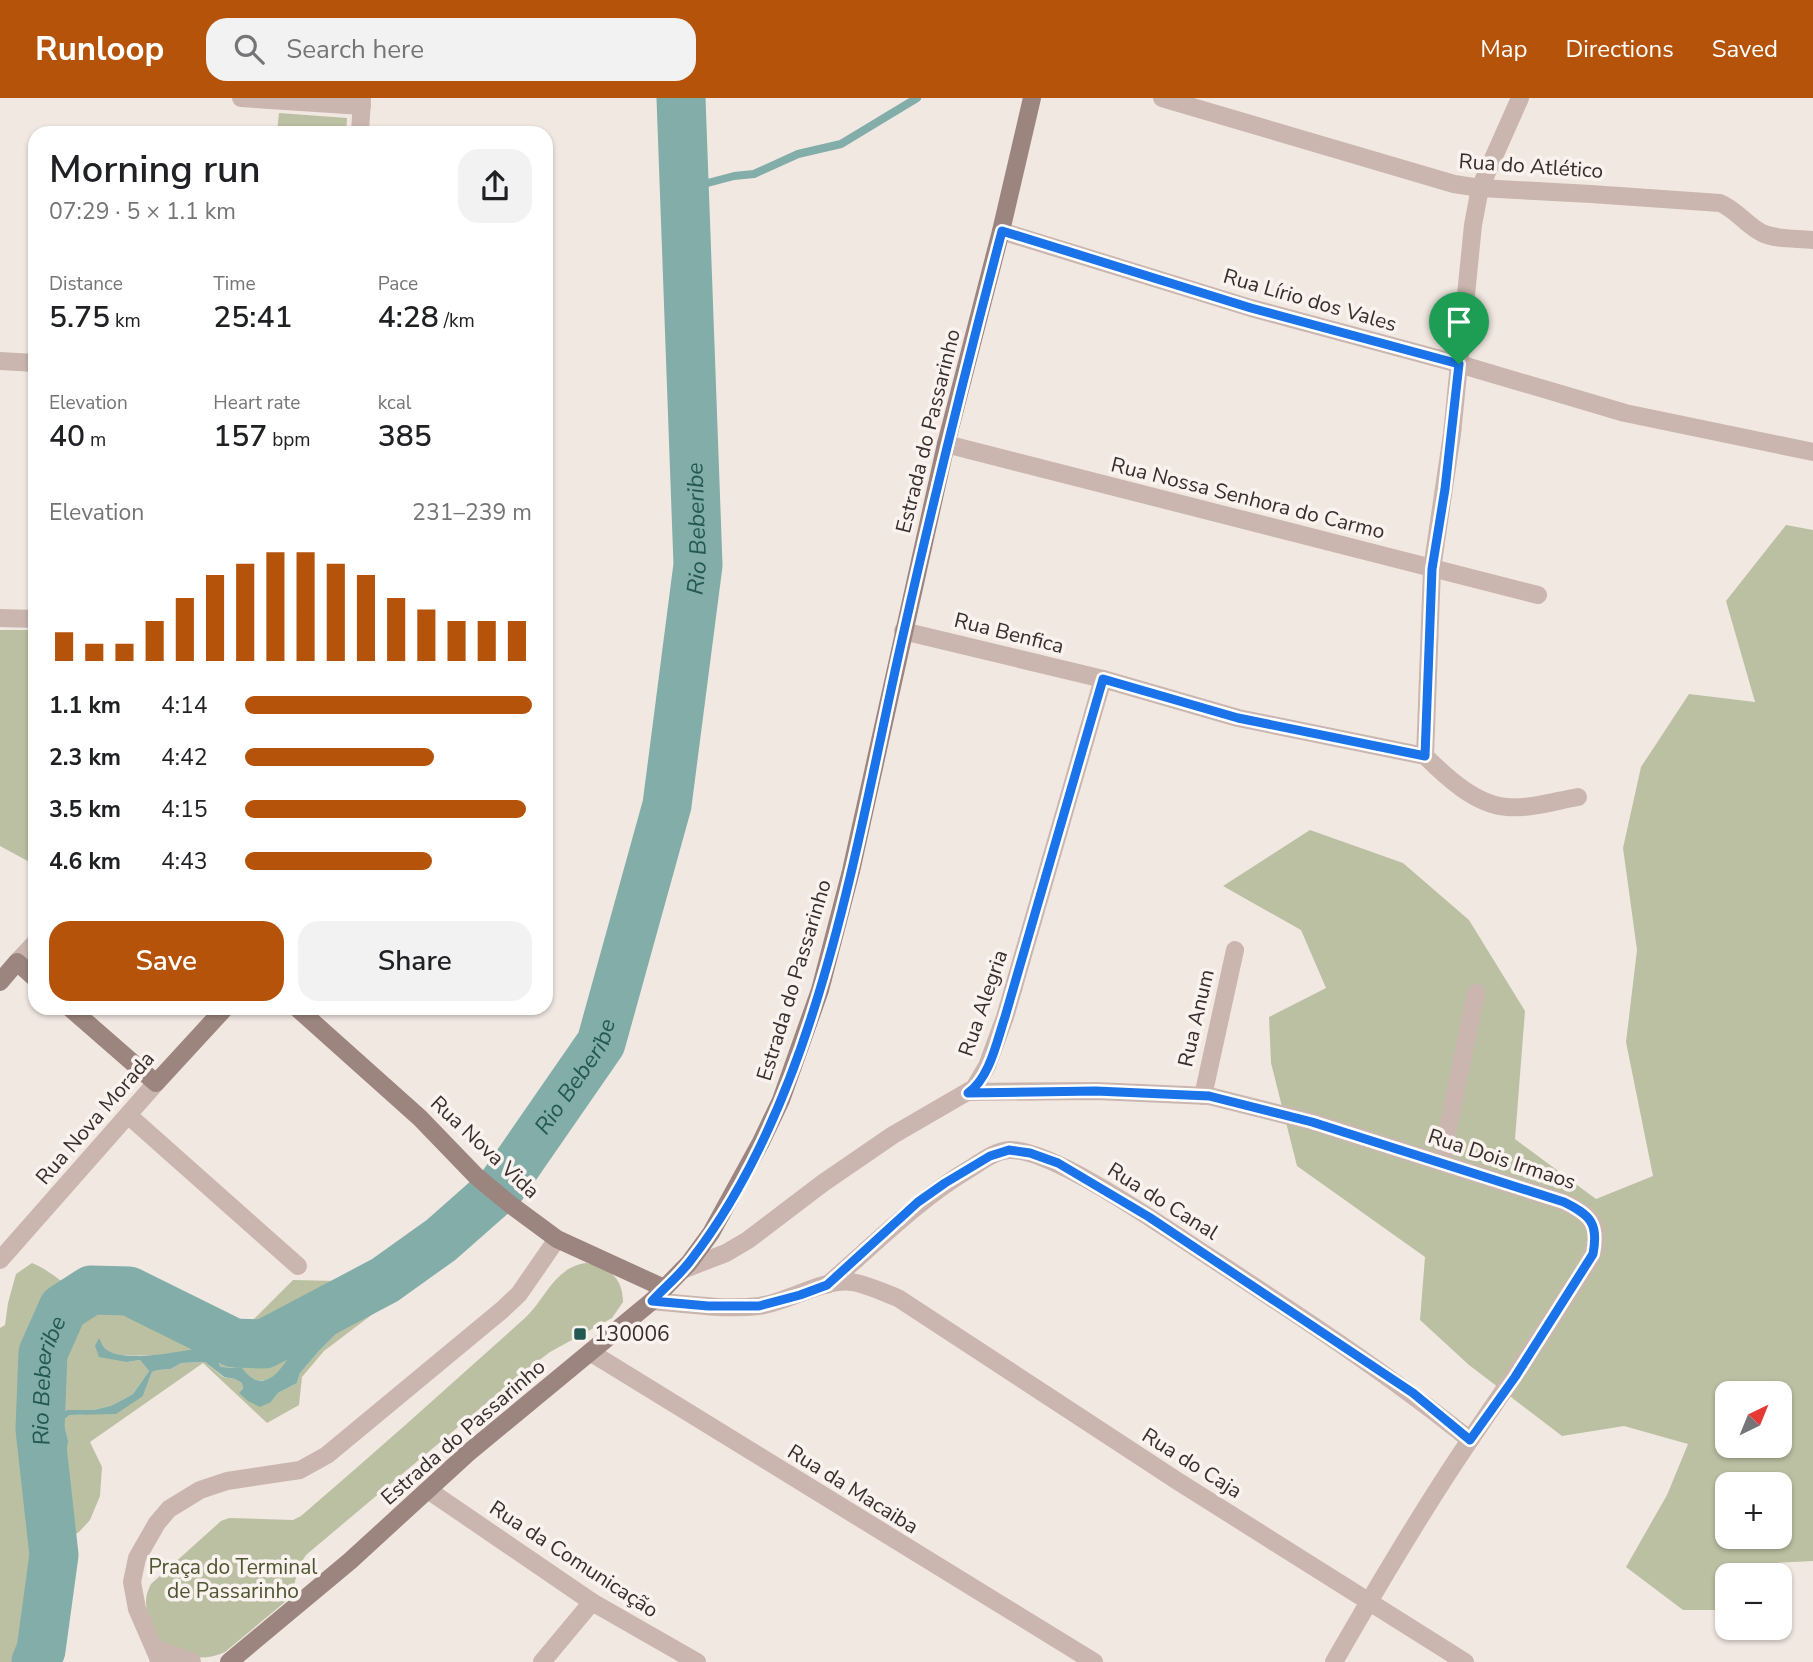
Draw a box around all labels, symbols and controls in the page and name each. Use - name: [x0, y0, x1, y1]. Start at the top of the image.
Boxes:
- search box: [206, 18, 696, 81]
- text: Runloop: [35, 27, 164, 72]
- icon: search: [230, 30, 268, 68]
- text: Search here: [286, 32, 424, 67]
- text: Map: [1480, 33, 1527, 65]
- text: Directions: [1565, 33, 1674, 65]
- text: Saved: [1712, 33, 1778, 65]
- text: Morning run: [49, 144, 261, 195]
- street label: Rua do Atlético: [1458, 147, 1604, 185]
- button: share: [458, 149, 532, 223]
- text: 07:29 · 5 × 1.1 km: [49, 196, 236, 227]
- street label: Rua Lírio dos Vales: [1220, 262, 1400, 338]
- text: Distance: [49, 271, 123, 297]
- text: Time: [213, 271, 256, 297]
- text: Pace: [378, 271, 418, 297]
- pin: [1429, 292, 1489, 364]
- text: 5.75: [49, 297, 110, 338]
- text: 25:41: [213, 297, 292, 338]
- text: 4:28: [378, 297, 439, 338]
- icon: arrive: [1440, 303, 1478, 341]
- text: km: [110, 308, 141, 334]
- text: /km: [439, 308, 475, 334]
- street label: Estrada do Passarinho: [889, 326, 967, 536]
- text: Elevation: [49, 390, 128, 416]
- text: Heart rate: [213, 390, 300, 416]
- text: kcal: [378, 390, 411, 416]
- text: 40: [49, 416, 85, 457]
- text: 157: [213, 416, 267, 457]
- text: 385: [378, 416, 432, 457]
- text: m: [85, 427, 106, 453]
- text: bpm: [267, 427, 311, 453]
- street label: Rua Nossa Senhora do Carmo: [1108, 450, 1388, 546]
- water label: Rio Beberibe: [679, 462, 714, 596]
- text: Elevation: [49, 497, 144, 528]
- text: 231–239 m: [412, 497, 532, 528]
- street label: Rua Benfica: [951, 606, 1067, 660]
- text: 1.1 km: [49, 690, 121, 721]
- text: 4:14: [161, 690, 208, 721]
- text: 2.3 km: [49, 742, 121, 773]
- text: 4:42: [161, 742, 208, 773]
- text: 3.5 km: [49, 794, 121, 825]
- text: 4:15: [161, 794, 208, 825]
- text: 4.6 km: [49, 846, 121, 877]
- text: 4:43: [161, 846, 208, 877]
- street label: Estrada do Passarinho: [750, 876, 838, 1084]
- button: Save: [49, 921, 284, 1001]
- button: Share: [298, 921, 532, 1001]
- street label: Rua Alegria: [952, 946, 1014, 1060]
- street label: Rua Anum: [1171, 966, 1221, 1070]
- water label: Rio Beberibe: [527, 1015, 622, 1140]
- street label: Rua Nova Morada: [29, 1045, 161, 1191]
- street label: Rua Nova Vida: [425, 1089, 545, 1205]
- street label: Rua Dois Irmaos: [1425, 1122, 1579, 1196]
- street label: Rua do Canal: [1102, 1156, 1224, 1247]
- water label: Rio Beberibe: [24, 1311, 73, 1447]
- place label: 130006: [594, 1320, 670, 1348]
- marker: 130006: [572, 1326, 588, 1342]
- street label: Estrada do Passarinho: [375, 1353, 551, 1511]
- north arrow: [1715, 1381, 1792, 1458]
- map controls: [1715, 1381, 1792, 1640]
- street label: Rua do Caja: [1137, 1421, 1247, 1505]
- street label: Rua da Macaiba: [782, 1438, 924, 1540]
- button: +: [1715, 1472, 1792, 1549]
- street label: Rua da Comunicação: [484, 1494, 664, 1624]
- park label: Praça do Terminal de Passarinho: [149, 1553, 318, 1605]
- button: −: [1715, 1563, 1792, 1640]

